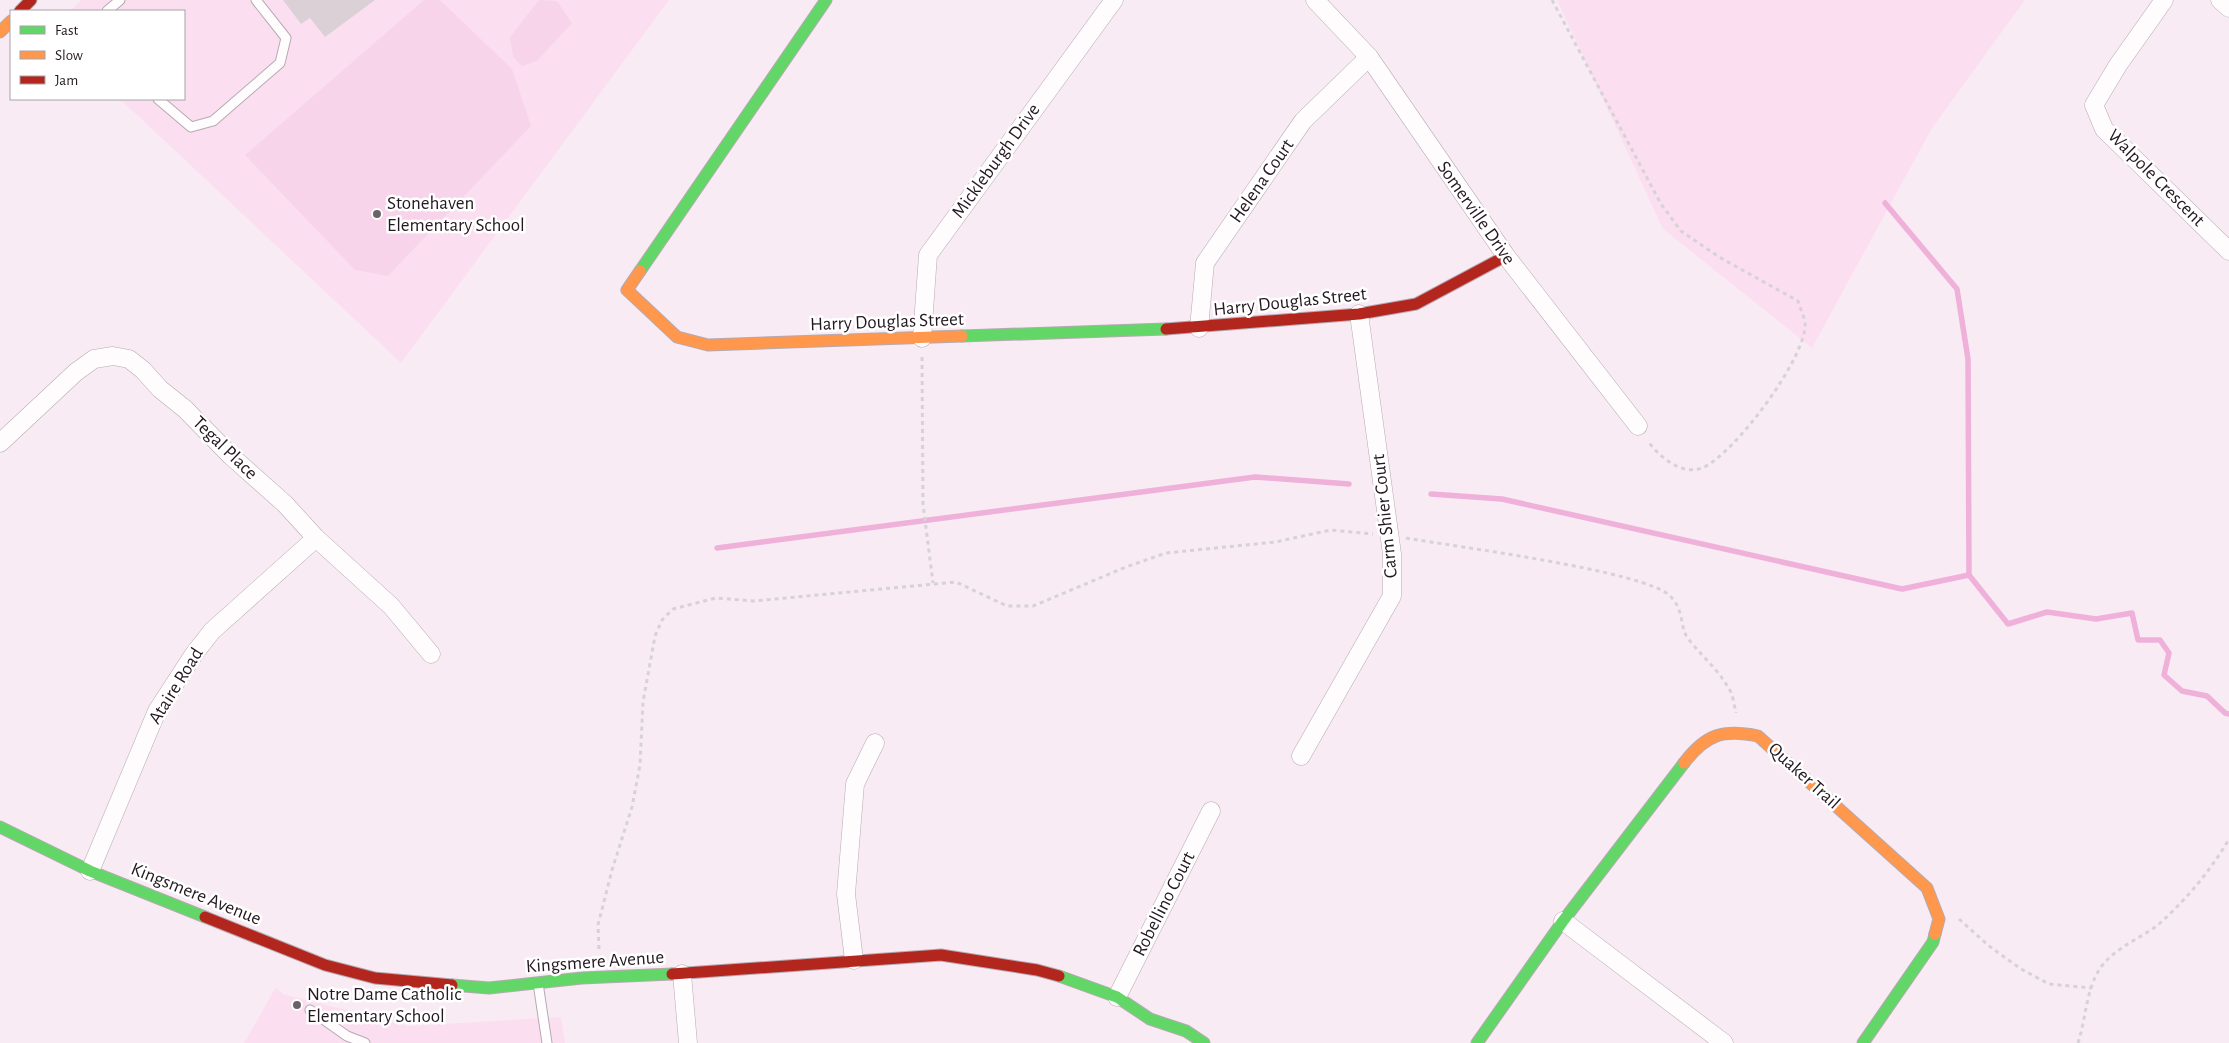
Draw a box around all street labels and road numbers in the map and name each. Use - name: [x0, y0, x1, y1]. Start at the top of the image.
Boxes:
- street label: Mickleburgh Drive: [948, 100, 1044, 222]
- street label: Walpole Crescent: [2104, 126, 2208, 230]
- street label: Helena Court: [1226, 136, 1298, 226]
- street label: Somerville Drive: [1433, 158, 1519, 268]
- street label: Harry Douglas Street: [1212, 285, 1368, 319]
- street label: Harry Douglas Street: [810, 310, 964, 334]
- street label: Tegal Place: [189, 413, 261, 483]
- street label: Carm Shier Court: [1369, 453, 1401, 579]
- street label: Ataire Road: [145, 644, 207, 727]
- street label: Quaker Trail: [1765, 739, 1843, 813]
- street label: Robellino Court: [1130, 849, 1198, 959]
- street label: Kingsmere Avenue: [128, 859, 264, 929]
- street label: Kingsmere Avenue: [525, 948, 665, 976]

